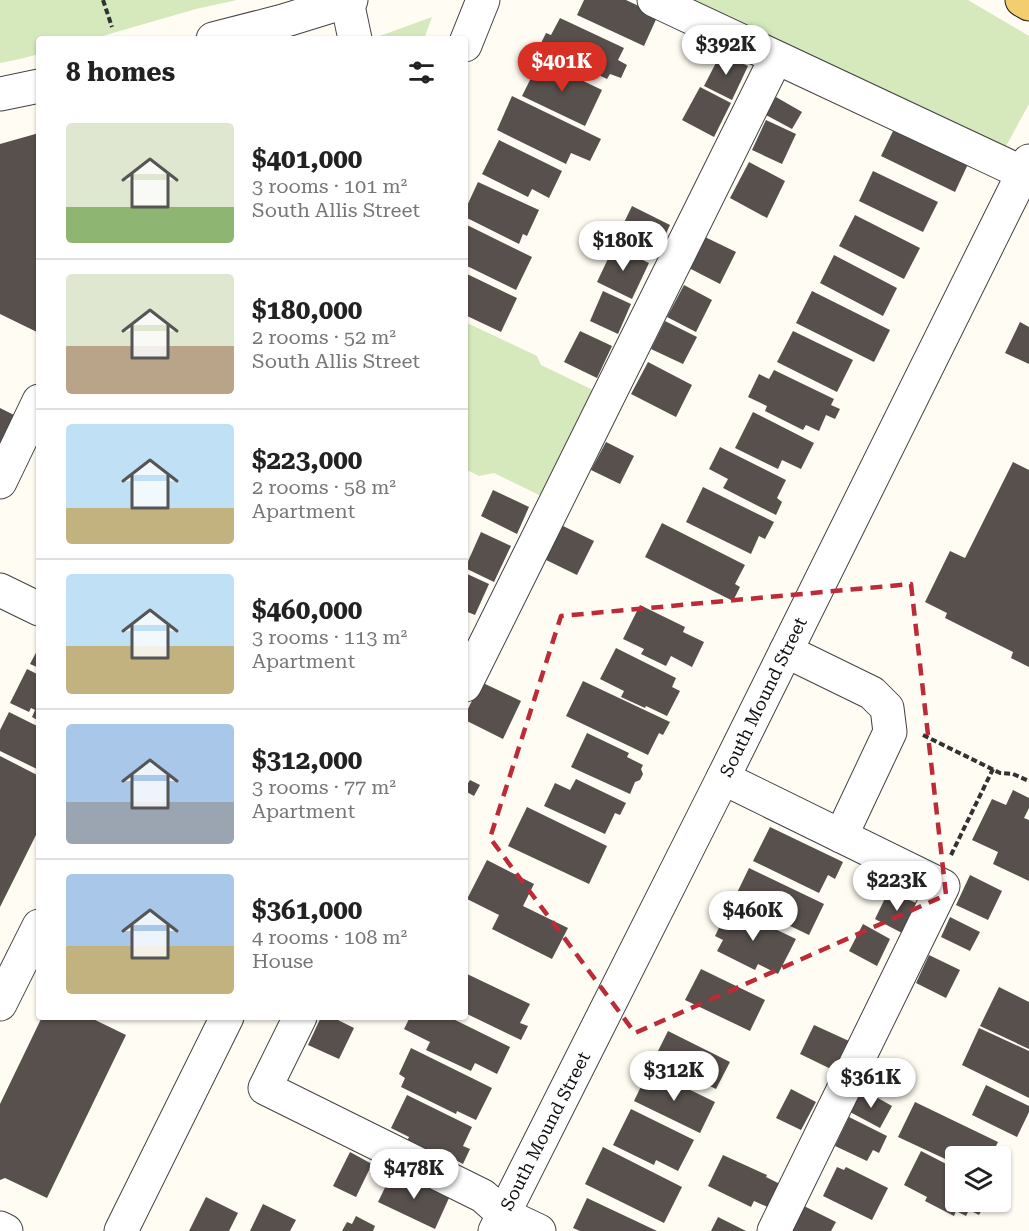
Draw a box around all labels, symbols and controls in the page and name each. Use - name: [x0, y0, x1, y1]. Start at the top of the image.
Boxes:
- pin: $392K: [684, 25, 768, 76]
- text: $392K: [696, 32, 756, 56]
- pin: $401K: [520, 42, 604, 93]
- text: $401K: [532, 49, 592, 73]
- icon: filters: [405, 56, 438, 89]
- text: 8 homes: [66, 57, 175, 87]
- text: $401,000: [252, 144, 362, 174]
- icon: home: [114, 147, 186, 219]
- text: 3 rooms · 101 m²: [252, 174, 407, 198]
- text: South Allis Street: [252, 198, 420, 222]
- pin: $180K: [581, 221, 665, 272]
- text: $180K: [593, 228, 653, 252]
- text: $180,000: [252, 295, 362, 325]
- icon: home: [114, 298, 186, 370]
- text: 2 rooms · 52 m²: [252, 325, 396, 349]
- text: South Allis Street: [252, 349, 420, 373]
- text: $223,000: [252, 445, 362, 475]
- icon: home: [114, 448, 186, 520]
- text: 2 rooms · 58 m²: [252, 475, 396, 499]
- text: Apartment: [252, 499, 355, 523]
- text: $460,000: [252, 595, 362, 625]
- icon: home: [114, 598, 186, 670]
- street label: South Mound Street: [715, 613, 811, 780]
- text: 3 rooms · 113 m²: [252, 625, 407, 649]
- text: Apartment: [252, 649, 355, 673]
- text: $312,000: [252, 745, 362, 775]
- icon: home: [114, 748, 186, 820]
- text: 3 rooms · 77 m²: [252, 775, 396, 799]
- text: Apartment: [252, 799, 355, 823]
- pin: $223K: [855, 861, 939, 912]
- text: $223K: [867, 868, 927, 892]
- pin: $460K: [711, 891, 795, 942]
- text: $361,000: [252, 895, 362, 925]
- icon: home: [114, 898, 186, 970]
- text: $460K: [723, 898, 783, 922]
- text: 4 rooms · 108 m²: [252, 925, 407, 949]
- text: House: [252, 949, 314, 973]
- street label: South Mound Street: [496, 1048, 594, 1214]
- pin: $312K: [632, 1051, 716, 1102]
- text: $312K: [644, 1058, 704, 1082]
- pin: $361K: [829, 1058, 913, 1109]
- text: $361K: [841, 1065, 901, 1089]
- map controls: [945, 1146, 1011, 1212]
- button: layers: [945, 1146, 1011, 1212]
- pin: $478K: [372, 1149, 456, 1200]
- text: $478K: [384, 1156, 444, 1180]

